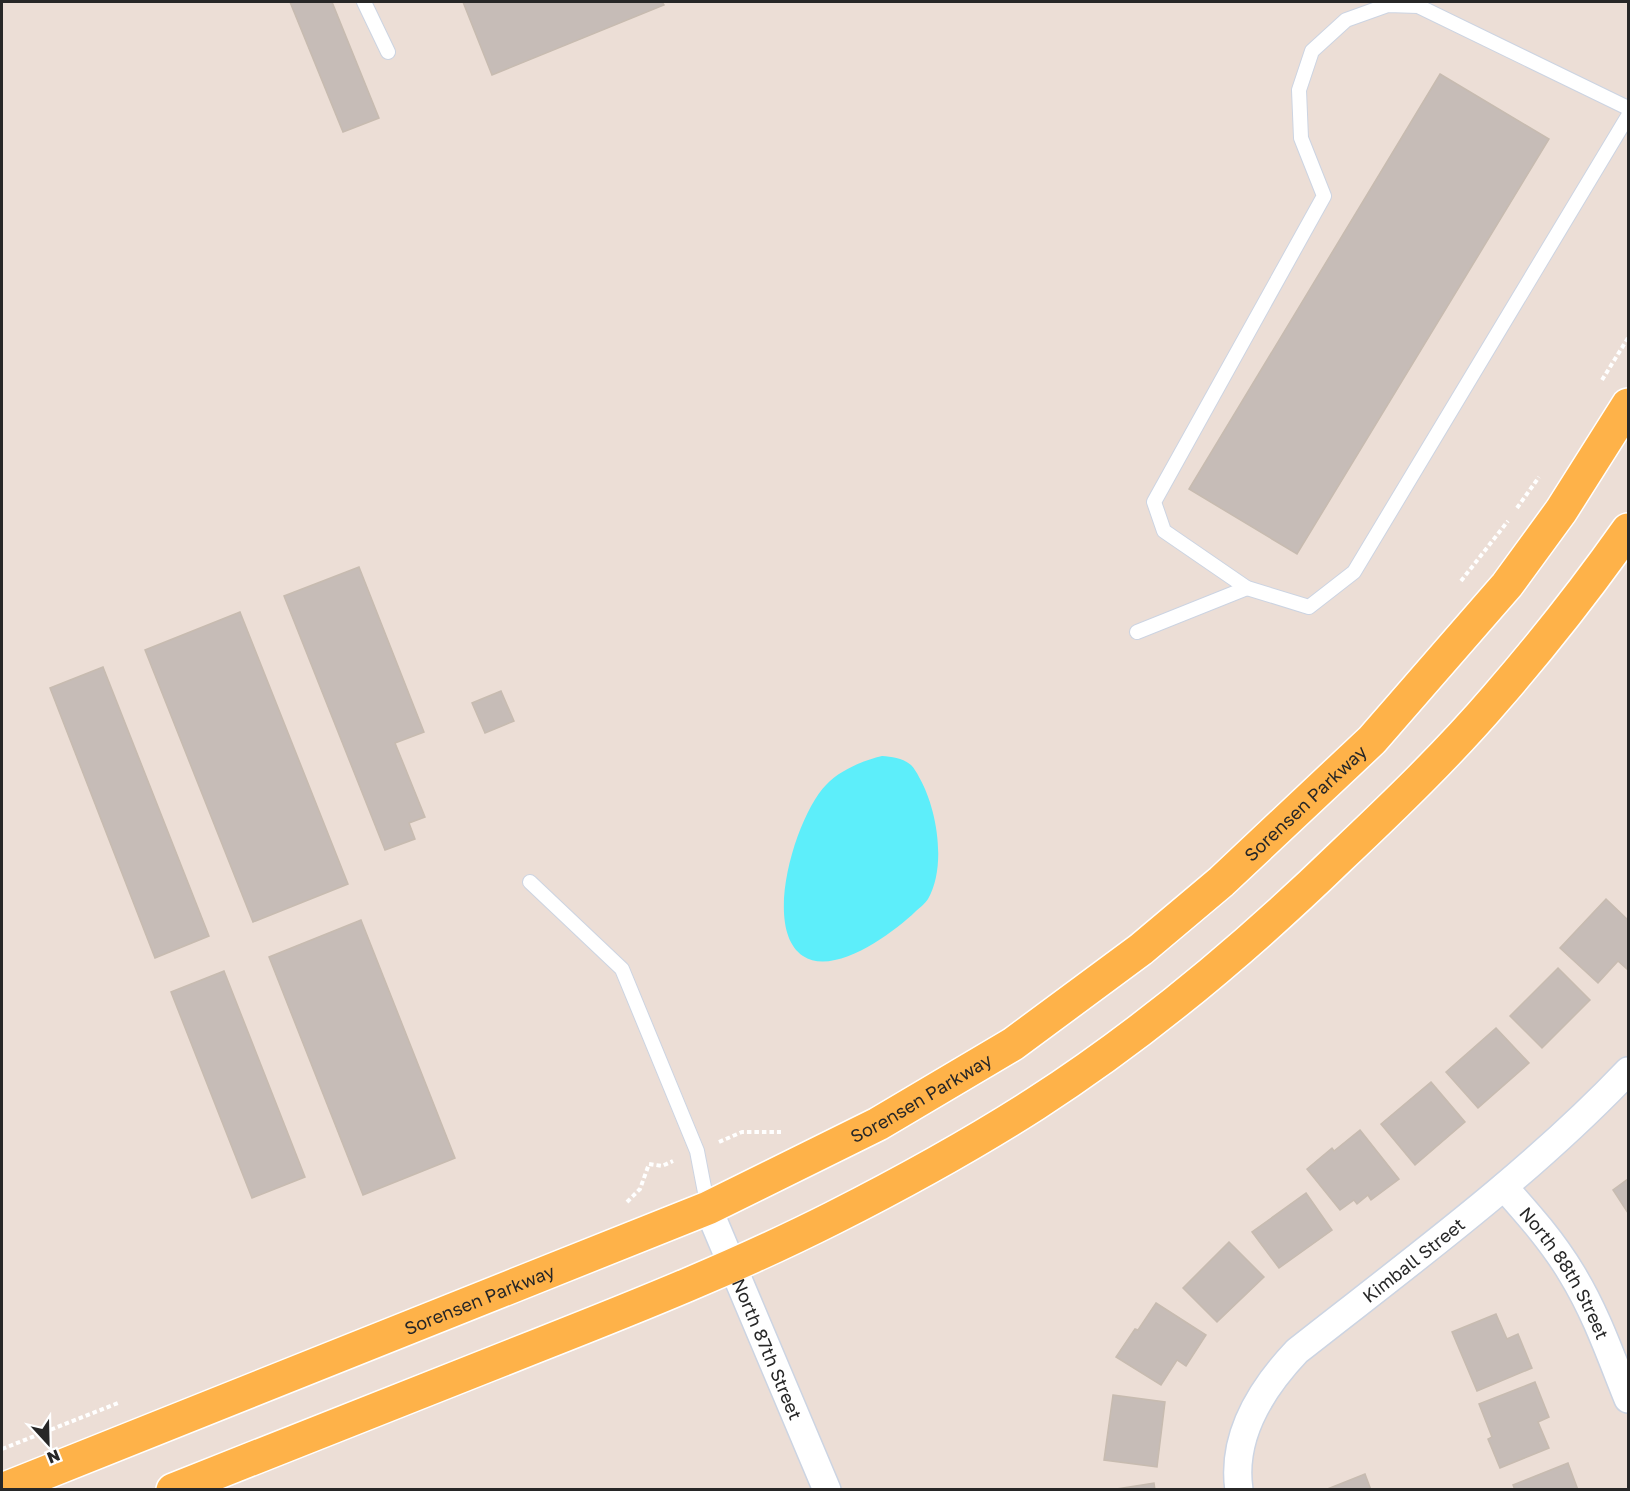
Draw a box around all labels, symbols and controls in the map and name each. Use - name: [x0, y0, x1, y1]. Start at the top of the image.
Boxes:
- street label: Sorensen Parkway: [1239, 740, 1371, 866]
- street label: Sorensen Parkway: [847, 1048, 995, 1147]
- street label: North 88th Street: [1515, 1202, 1614, 1343]
- street label: Kimball Street: [1358, 1213, 1469, 1307]
- street label: Sorensen Parkway: [401, 1260, 558, 1339]
- street label: North 87th Street: [728, 1275, 807, 1423]
- north arrow: [18, 1413, 78, 1473]
- text: N: [44, 1445, 63, 1468]

